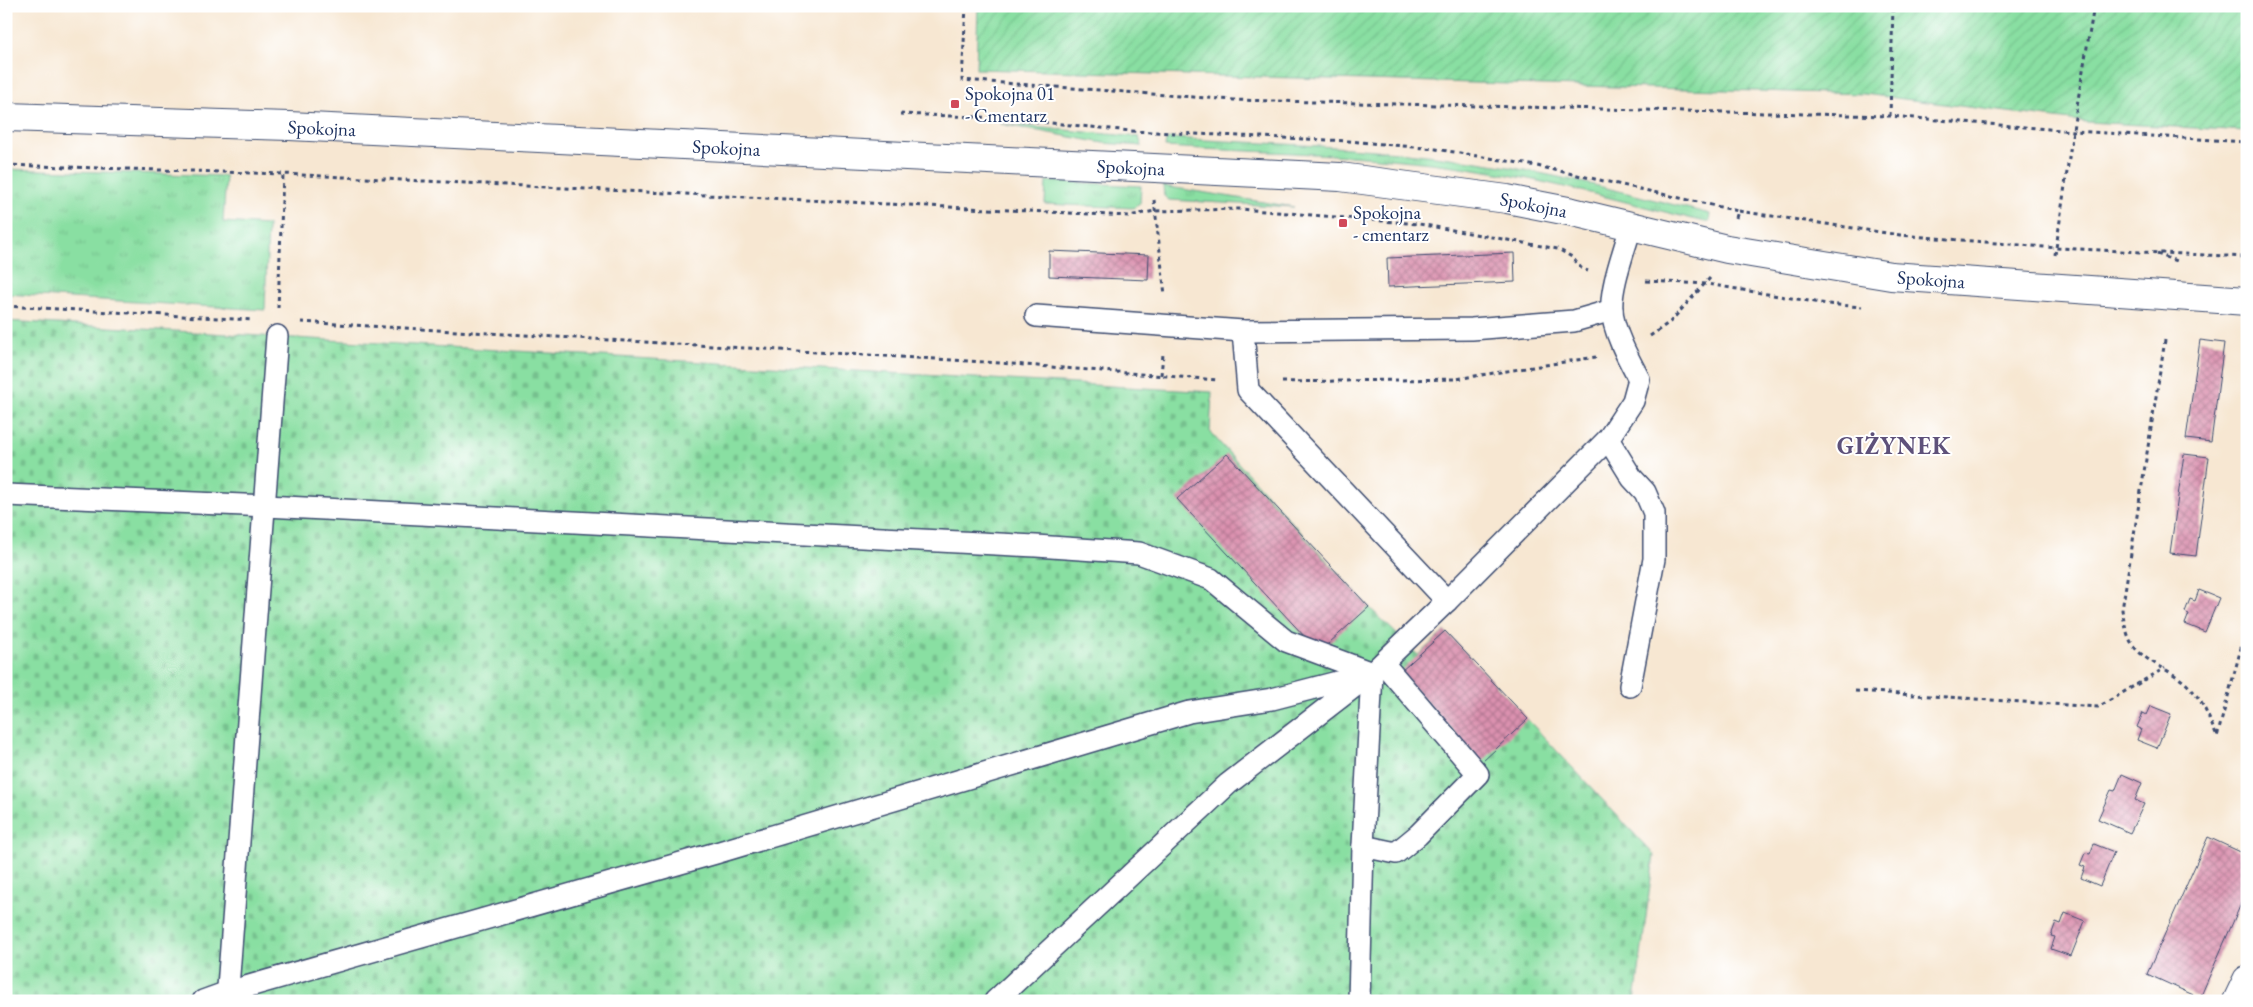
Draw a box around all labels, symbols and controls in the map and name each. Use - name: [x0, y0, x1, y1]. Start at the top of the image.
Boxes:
- place label: Spokojna 01 - Cmentarz: [965, 81, 1055, 128]
- marker: Spokojna 01 - Cmentarz: [949, 98, 961, 110]
- street label: Spokojna: [287, 114, 357, 142]
- street label: Spokojna: [692, 134, 761, 162]
- street label: Spokojna: [1096, 153, 1166, 182]
- street label: Spokojna: [1498, 186, 1570, 224]
- place label: Spokojna - cmentarz: [1353, 200, 1430, 247]
- marker: Spokojna - cmentarz: [1337, 217, 1349, 229]
- street label: Spokojna: [1896, 264, 1966, 294]
- district label: GIŻYNEK: [1837, 430, 1951, 461]

